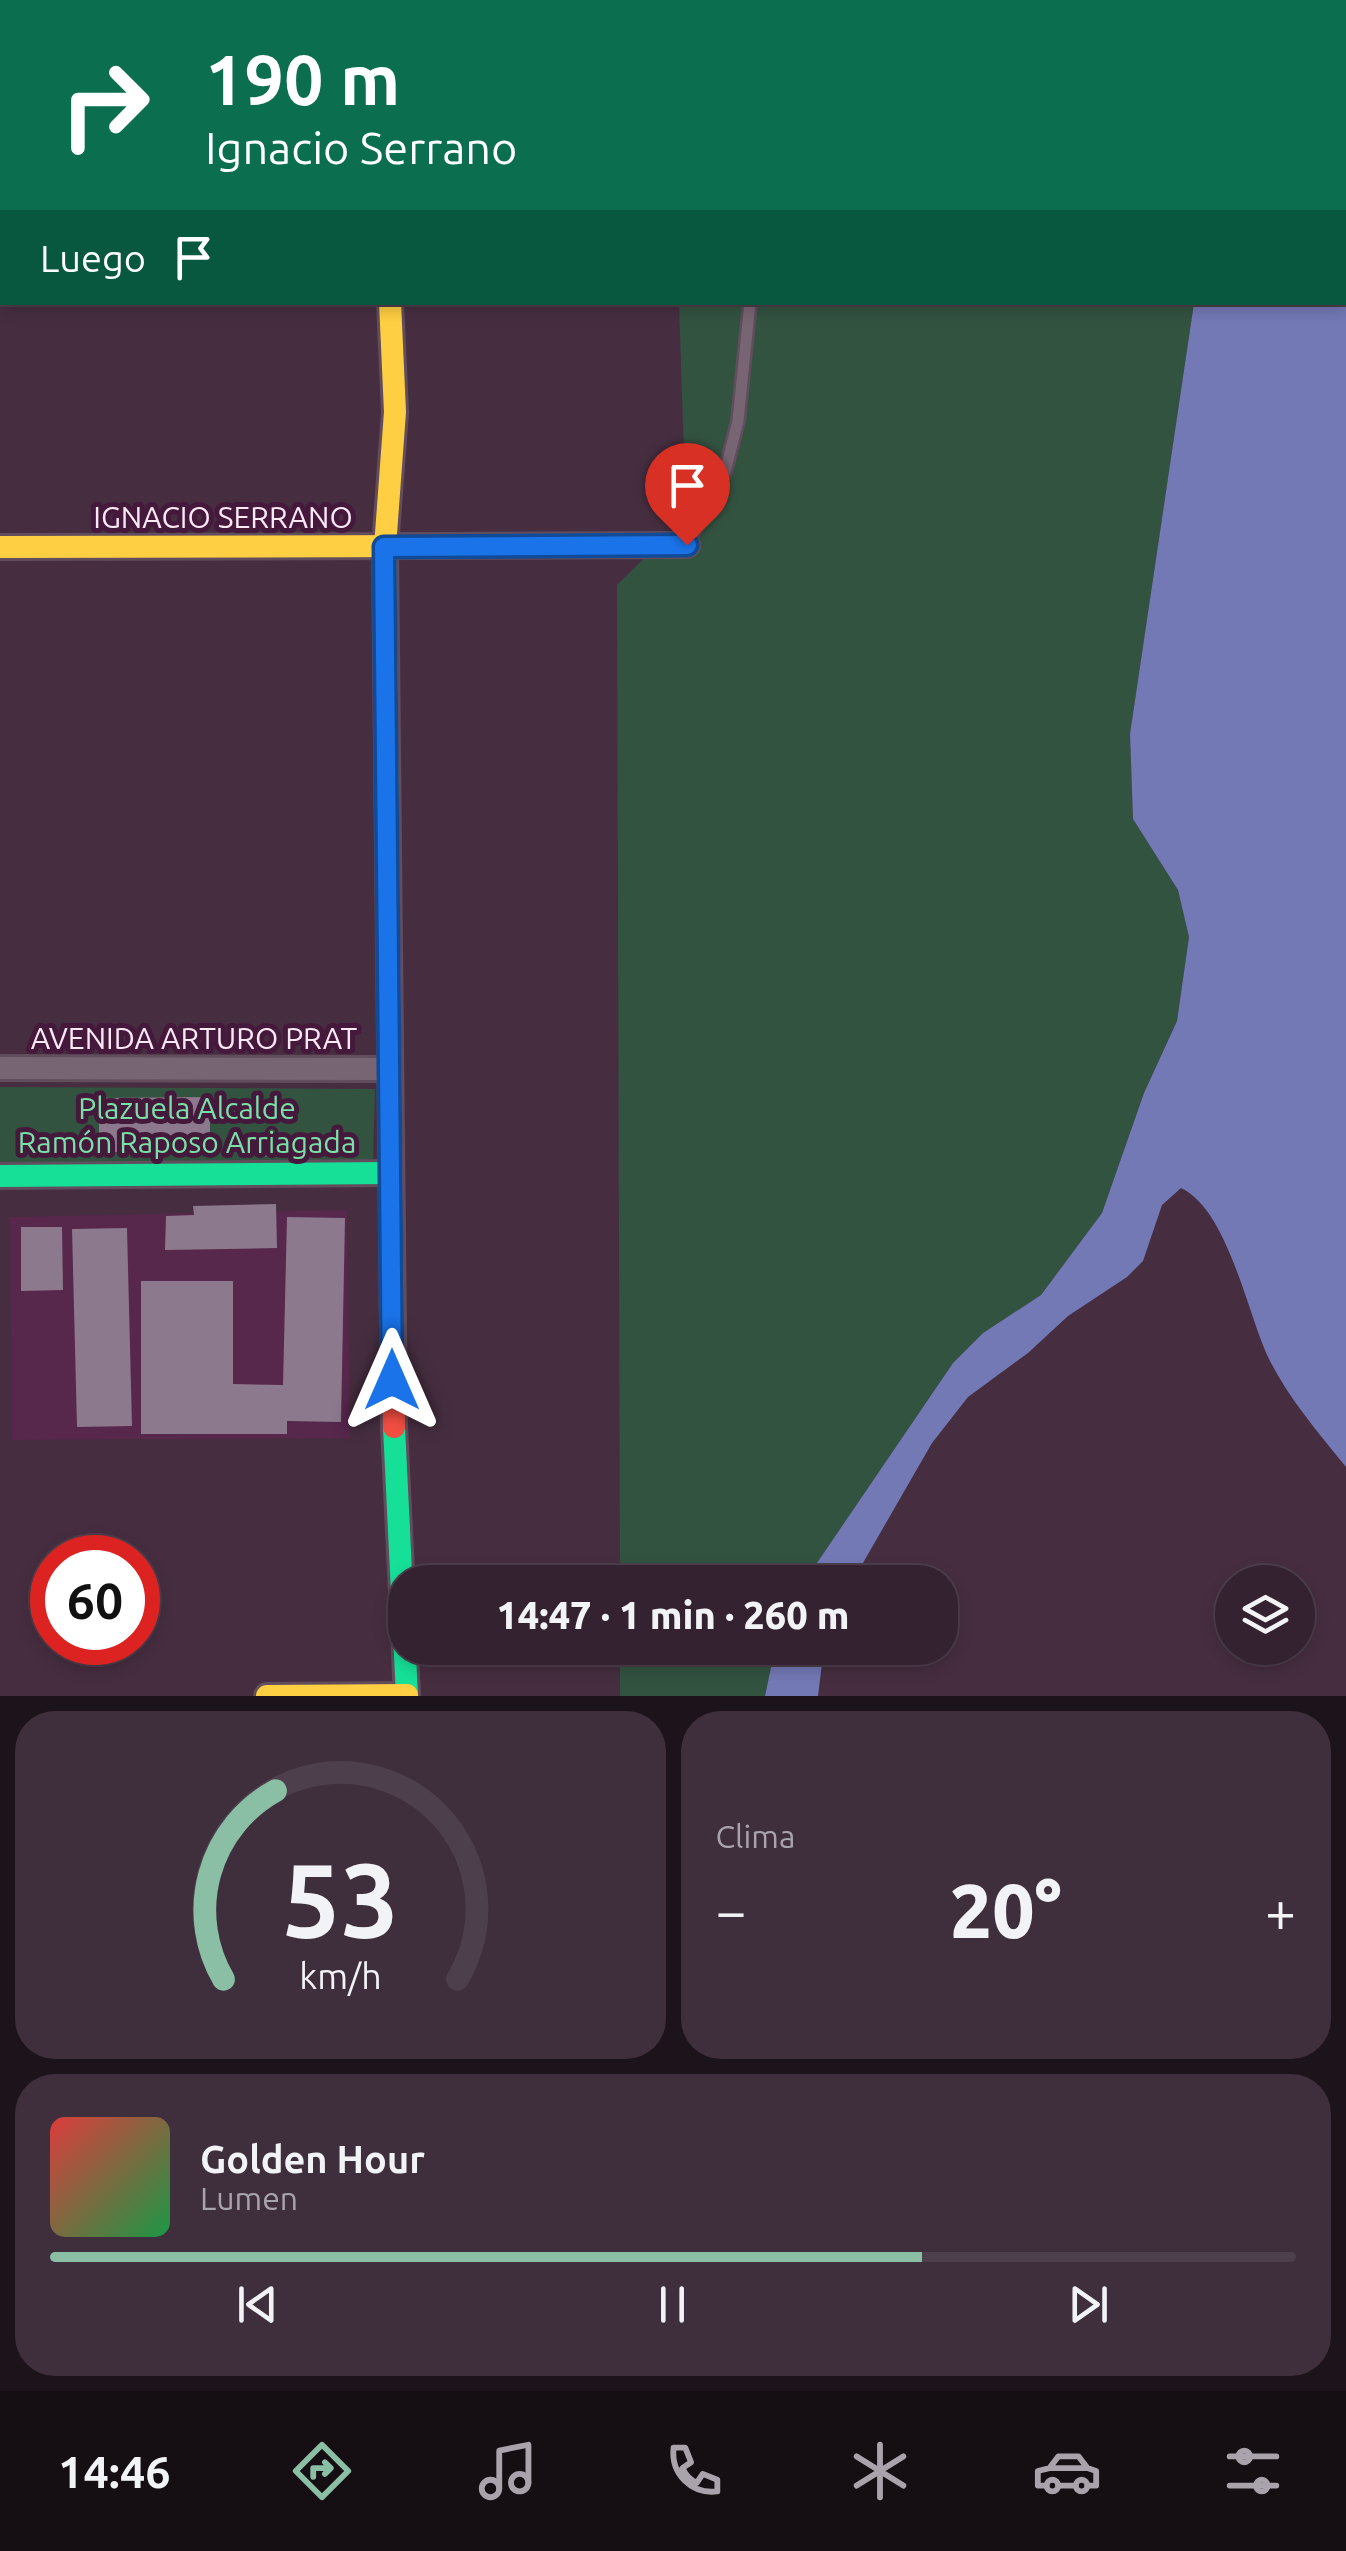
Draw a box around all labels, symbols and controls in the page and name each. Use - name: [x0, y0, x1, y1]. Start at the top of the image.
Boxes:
- icon: right: [40, 40, 170, 170]
- text: 190 m: [205, 40, 400, 118]
- text: Ignacio Serrano: [205, 122, 517, 173]
- icon: arrive: [166, 230, 221, 285]
- text: Luego: [40, 237, 146, 279]
- pin: [645, 443, 730, 546]
- icon: arrive: [660, 458, 715, 513]
- street label: IGNACIO SERRANO: [93, 500, 353, 534]
- street label: AVENIDA ARTURO PRAT: [31, 1021, 358, 1055]
- park label: Plazuela Alcalde Ramón Raposo Arriagada: [18, 1091, 356, 1159]
- position arrow: [340, 1328, 444, 1432]
- speed limit sign: 60: [30, 1535, 160, 1665]
- map controls: [1215, 1565, 1315, 1665]
- button: layers: [1215, 1565, 1315, 1665]
- text: 14:47 · 1 min · 260 m: [496, 1594, 850, 1636]
- text: Clima: [716, 1818, 795, 1854]
- text: 53: [282, 1840, 399, 1957]
- text: 20°: [950, 1868, 1062, 1952]
- text: −: [716, 1880, 747, 1941]
- text: +: [1265, 1880, 1296, 1941]
- text: km/h: [299, 1956, 382, 1996]
- text: Golden Hour: [200, 2138, 425, 2180]
- text: Lumen: [200, 2180, 298, 2216]
- icon: previous: [230, 2277, 285, 2332]
- icon: pause: [645, 2277, 700, 2332]
- icon: next: [1061, 2277, 1116, 2332]
- icon: directions: [287, 2436, 357, 2506]
- icon: music: [473, 2436, 543, 2506]
- icon: phone: [659, 2436, 729, 2506]
- icon: climate: [845, 2436, 915, 2506]
- icon: car: [1032, 2436, 1102, 2506]
- icon: filters: [1218, 2436, 1288, 2506]
- text: 14:46: [58, 2446, 171, 2497]

